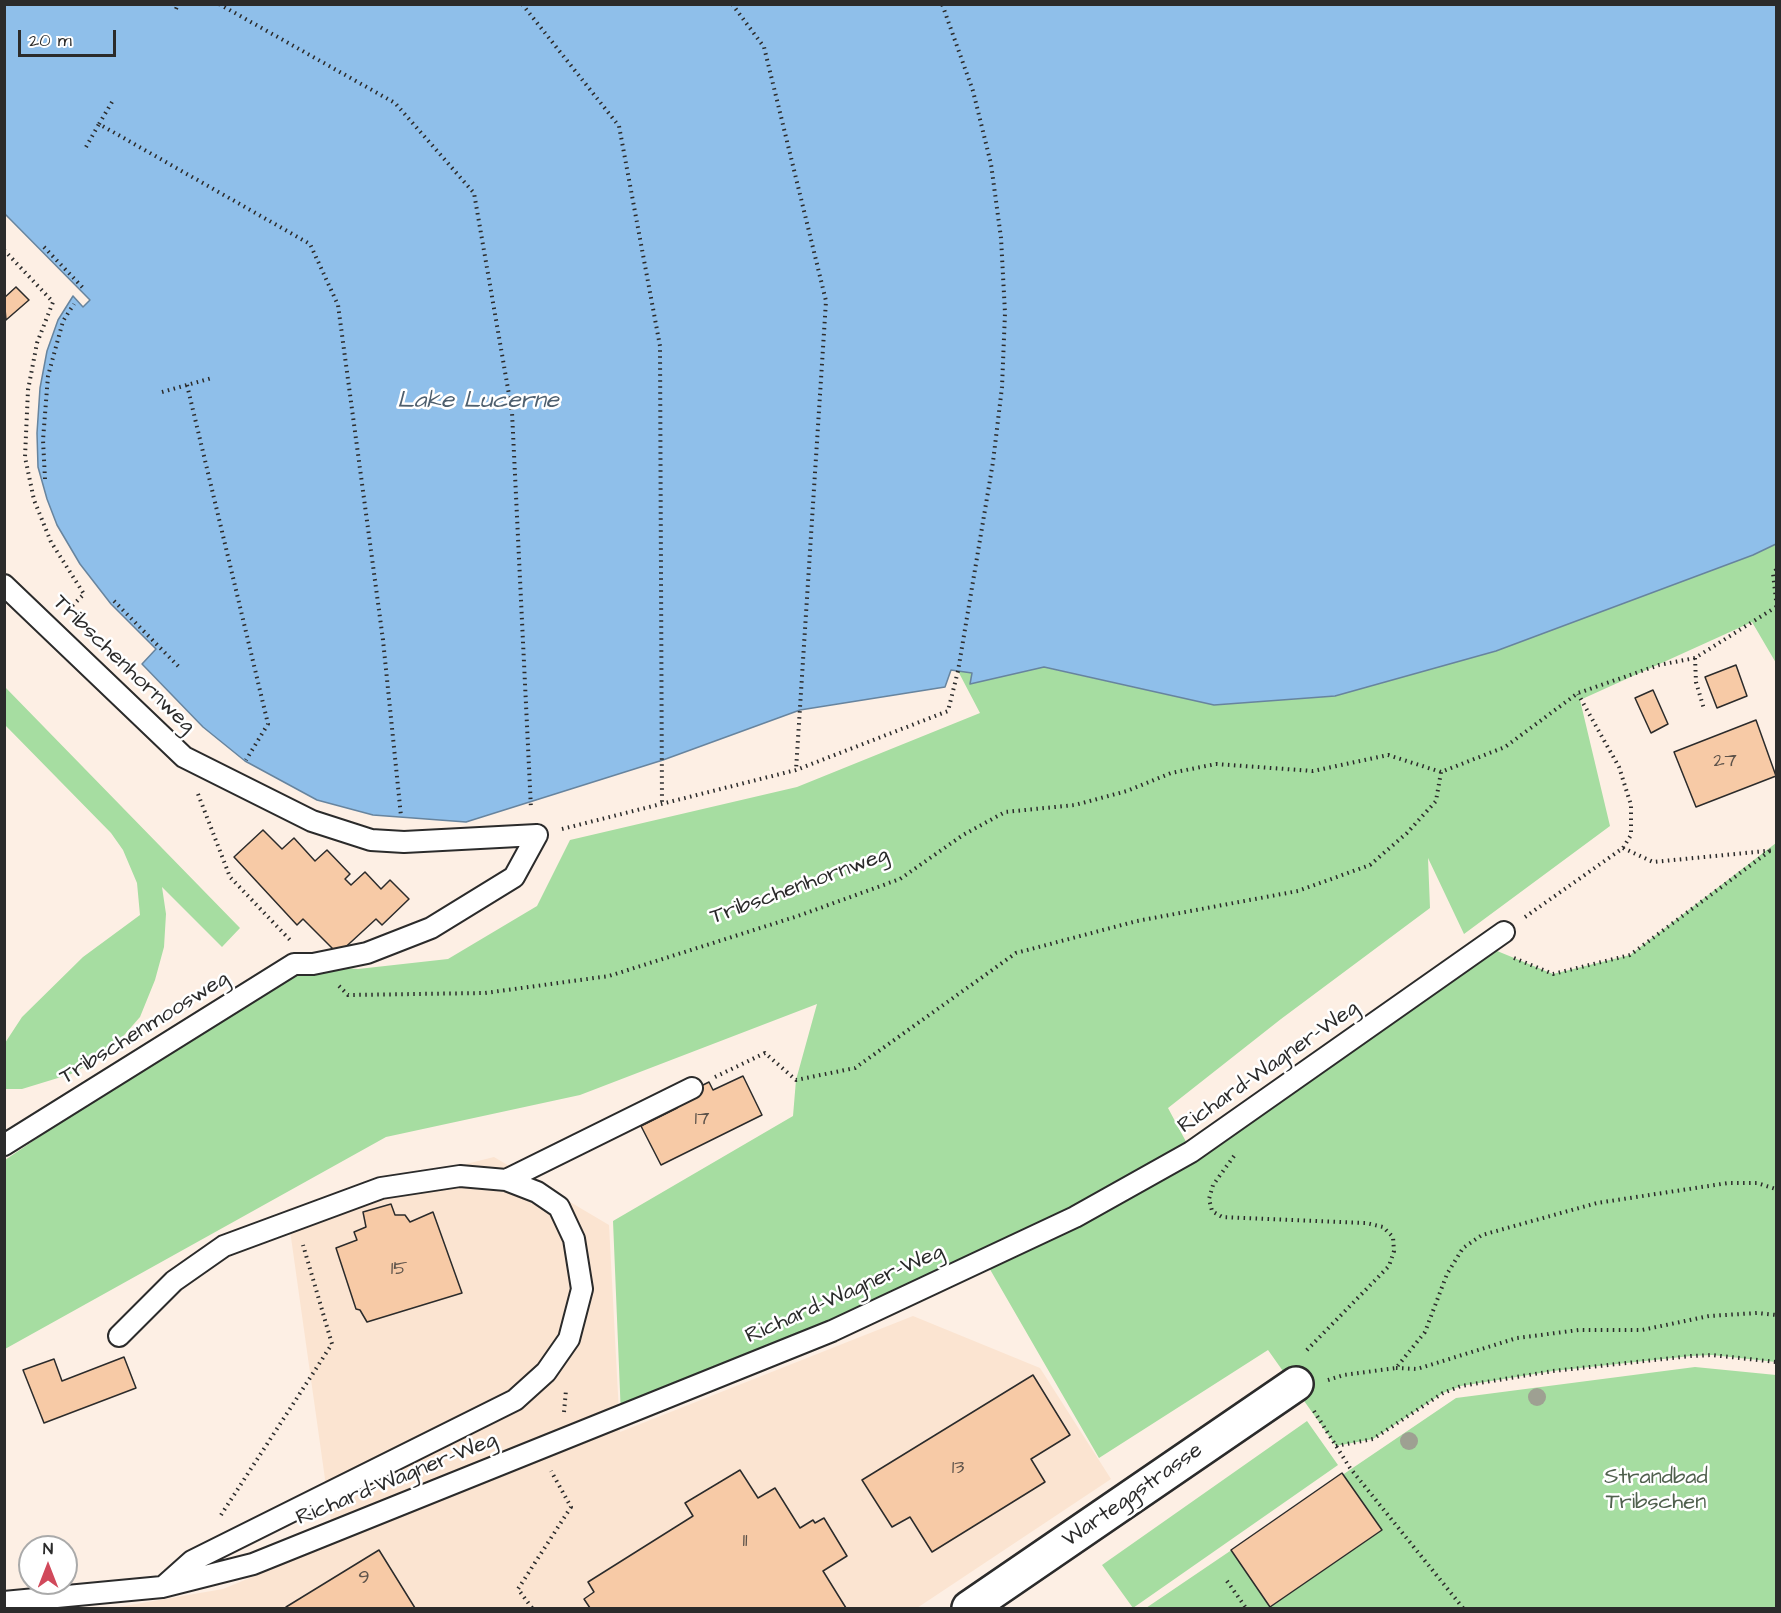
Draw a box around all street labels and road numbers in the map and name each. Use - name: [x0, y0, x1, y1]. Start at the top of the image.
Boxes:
- street label: Tribschenhornweg: [46, 590, 200, 740]
- street label: Tribschenhornweg: [707, 842, 893, 932]
- street label: Tribschenmoosweg: [56, 966, 234, 1092]
- street label: Richard-Wagner-Weg: [1174, 996, 1364, 1140]
- street label: Richard-Wagner-Weg: [742, 1239, 948, 1351]
- street label: Richard-Wagner-Weg: [293, 1428, 501, 1532]
- street label: Warteggstrasse: [1058, 1438, 1208, 1554]

